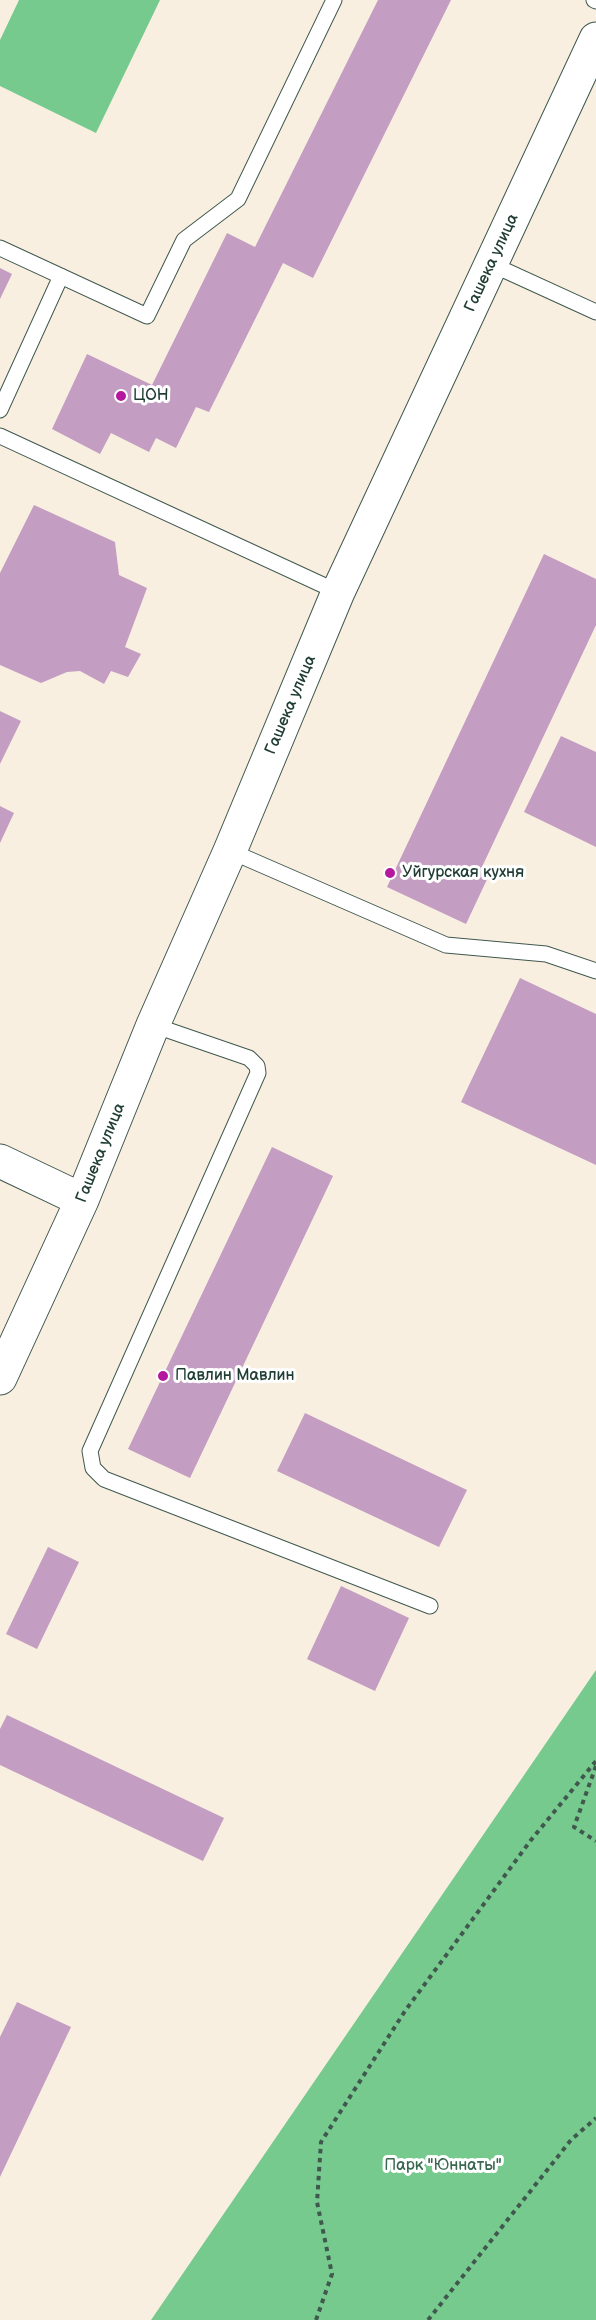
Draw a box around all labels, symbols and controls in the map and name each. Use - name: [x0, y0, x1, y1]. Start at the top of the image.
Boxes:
- street label: Гашека улица: [461, 211, 523, 315]
- place label: ЦОН: [133, 386, 169, 406]
- marker: ЦОН: [114, 389, 128, 403]
- street label: Гашека улица: [261, 653, 321, 757]
- place label: Уйгурская кухня: [402, 863, 524, 883]
- marker: Уйгурская кухня: [383, 866, 397, 880]
- street label: Гашека улица: [72, 1100, 130, 1206]
- place label: Павлин Мавлин: [175, 1366, 294, 1386]
- marker: Павлин Мавлин: [156, 1369, 170, 1383]
- park label: Парк "Юннаты": [384, 2156, 502, 2176]

